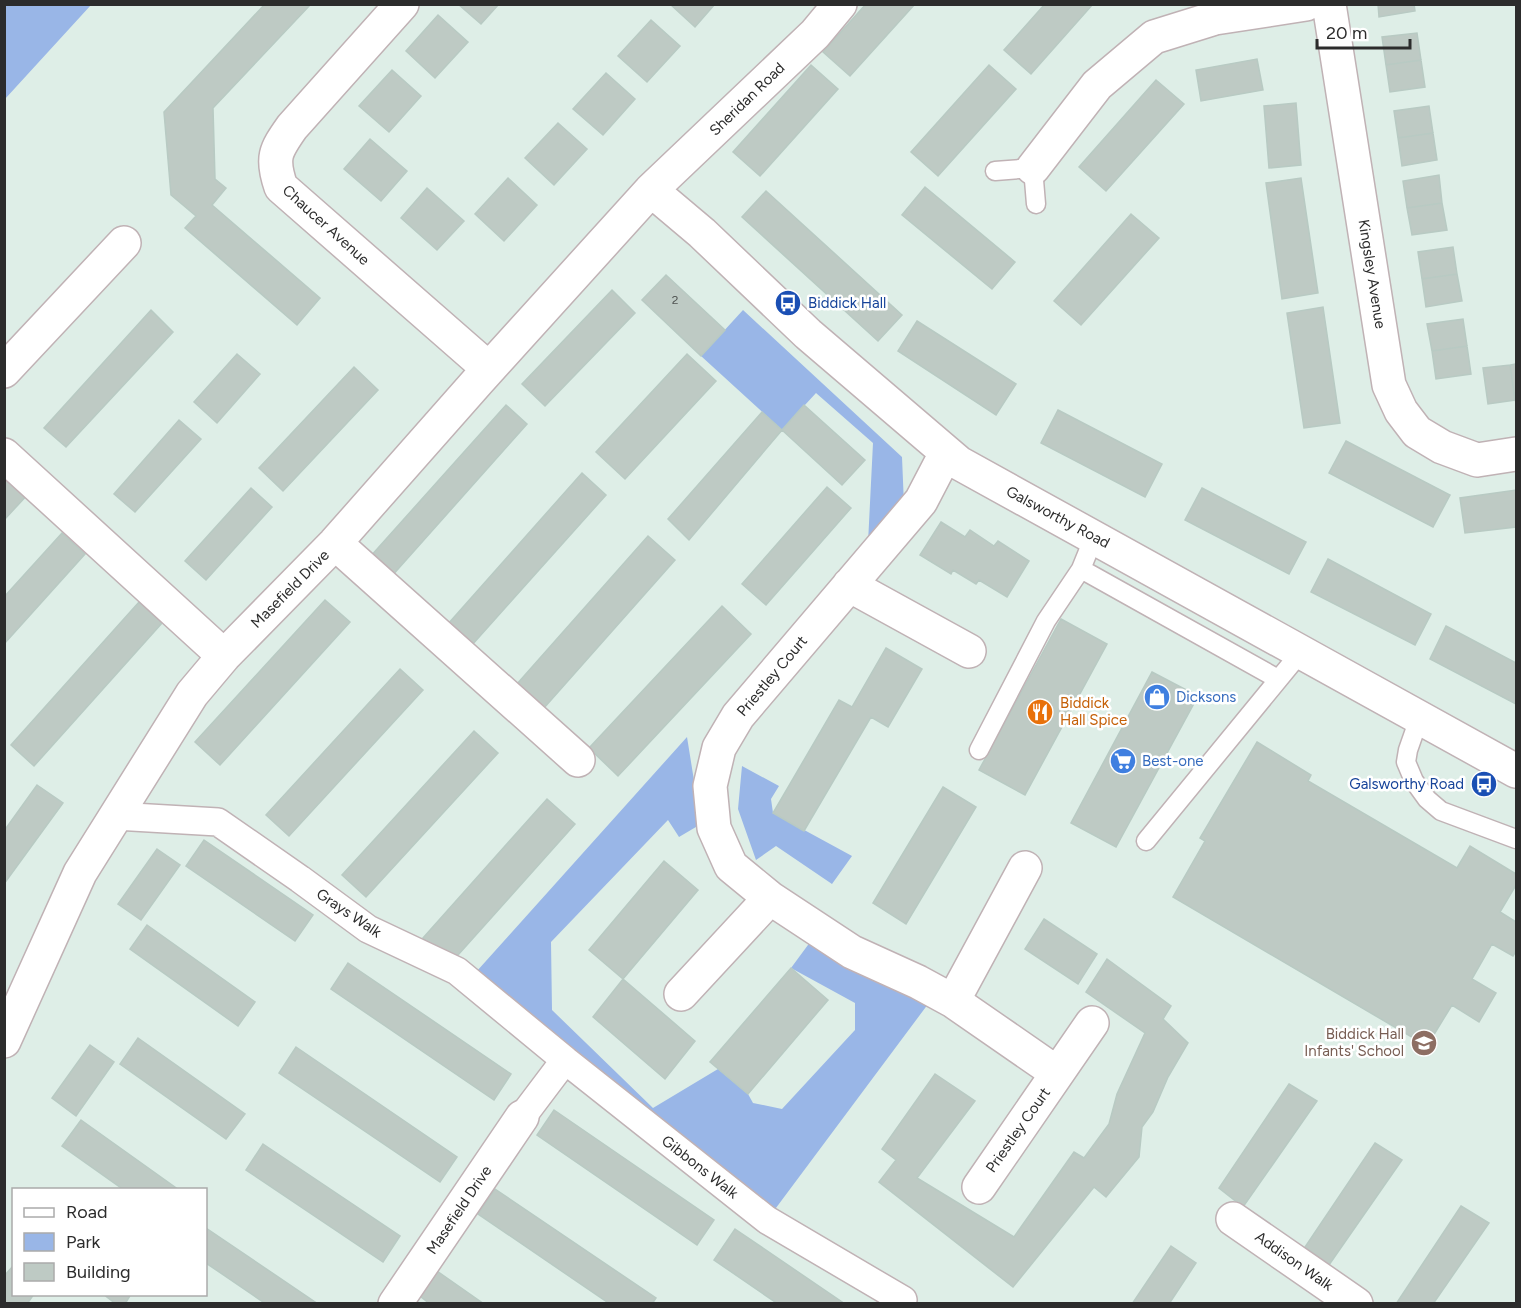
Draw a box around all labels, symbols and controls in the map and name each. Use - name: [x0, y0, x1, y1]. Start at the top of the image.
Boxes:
- scale bar: [1317, 12, 1410, 50]
- text: 20 m: [1326, 22, 1367, 44]
- street label: Sheridan Road: [706, 59, 788, 139]
- street label: Chaucer Avenue: [279, 181, 373, 269]
- street label: Kingsley Avenue: [1354, 218, 1390, 330]
- bus stop icon: Biddick Hall: [773, 288, 803, 318]
- house number: 2: [672, 293, 678, 307]
- place label: Biddick Hall: [808, 294, 886, 312]
- street label: Galsworthy Road: [1003, 482, 1113, 552]
- street label: Masefield Drive: [247, 546, 333, 632]
- street label: Priestley Court: [733, 632, 811, 720]
- shop icon: Dicksons: [1142, 682, 1172, 712]
- place label: Dicksons: [1176, 688, 1236, 706]
- place label: Biddick Hall Spice: [1060, 694, 1127, 729]
- restaurant icon: Biddick Hall Spice: [1025, 697, 1055, 727]
- supermarket icon: Best-one: [1108, 746, 1138, 776]
- place label: Best-one: [1142, 752, 1204, 770]
- bus stop icon: Galsworthy Road: [1469, 769, 1499, 799]
- place label: Galsworthy Road: [1349, 775, 1464, 793]
- street label: Grays Walk: [313, 885, 386, 942]
- place label: Biddick Hall Infants' School: [1304, 1025, 1404, 1060]
- school or university icon: Biddick Hall Infants' School: [1409, 1028, 1439, 1058]
- street label: Priestley Court: [982, 1084, 1054, 1176]
- street label: Gibbons Walk: [658, 1132, 742, 1203]
- street label: Masefield Drive: [423, 1162, 495, 1258]
- legend: [12, 1188, 207, 1296]
- text: Road: [66, 1201, 107, 1223]
- street label: Addison Walk: [1252, 1228, 1337, 1295]
- text: Park: [66, 1231, 101, 1253]
- text: Building: [66, 1261, 131, 1283]

